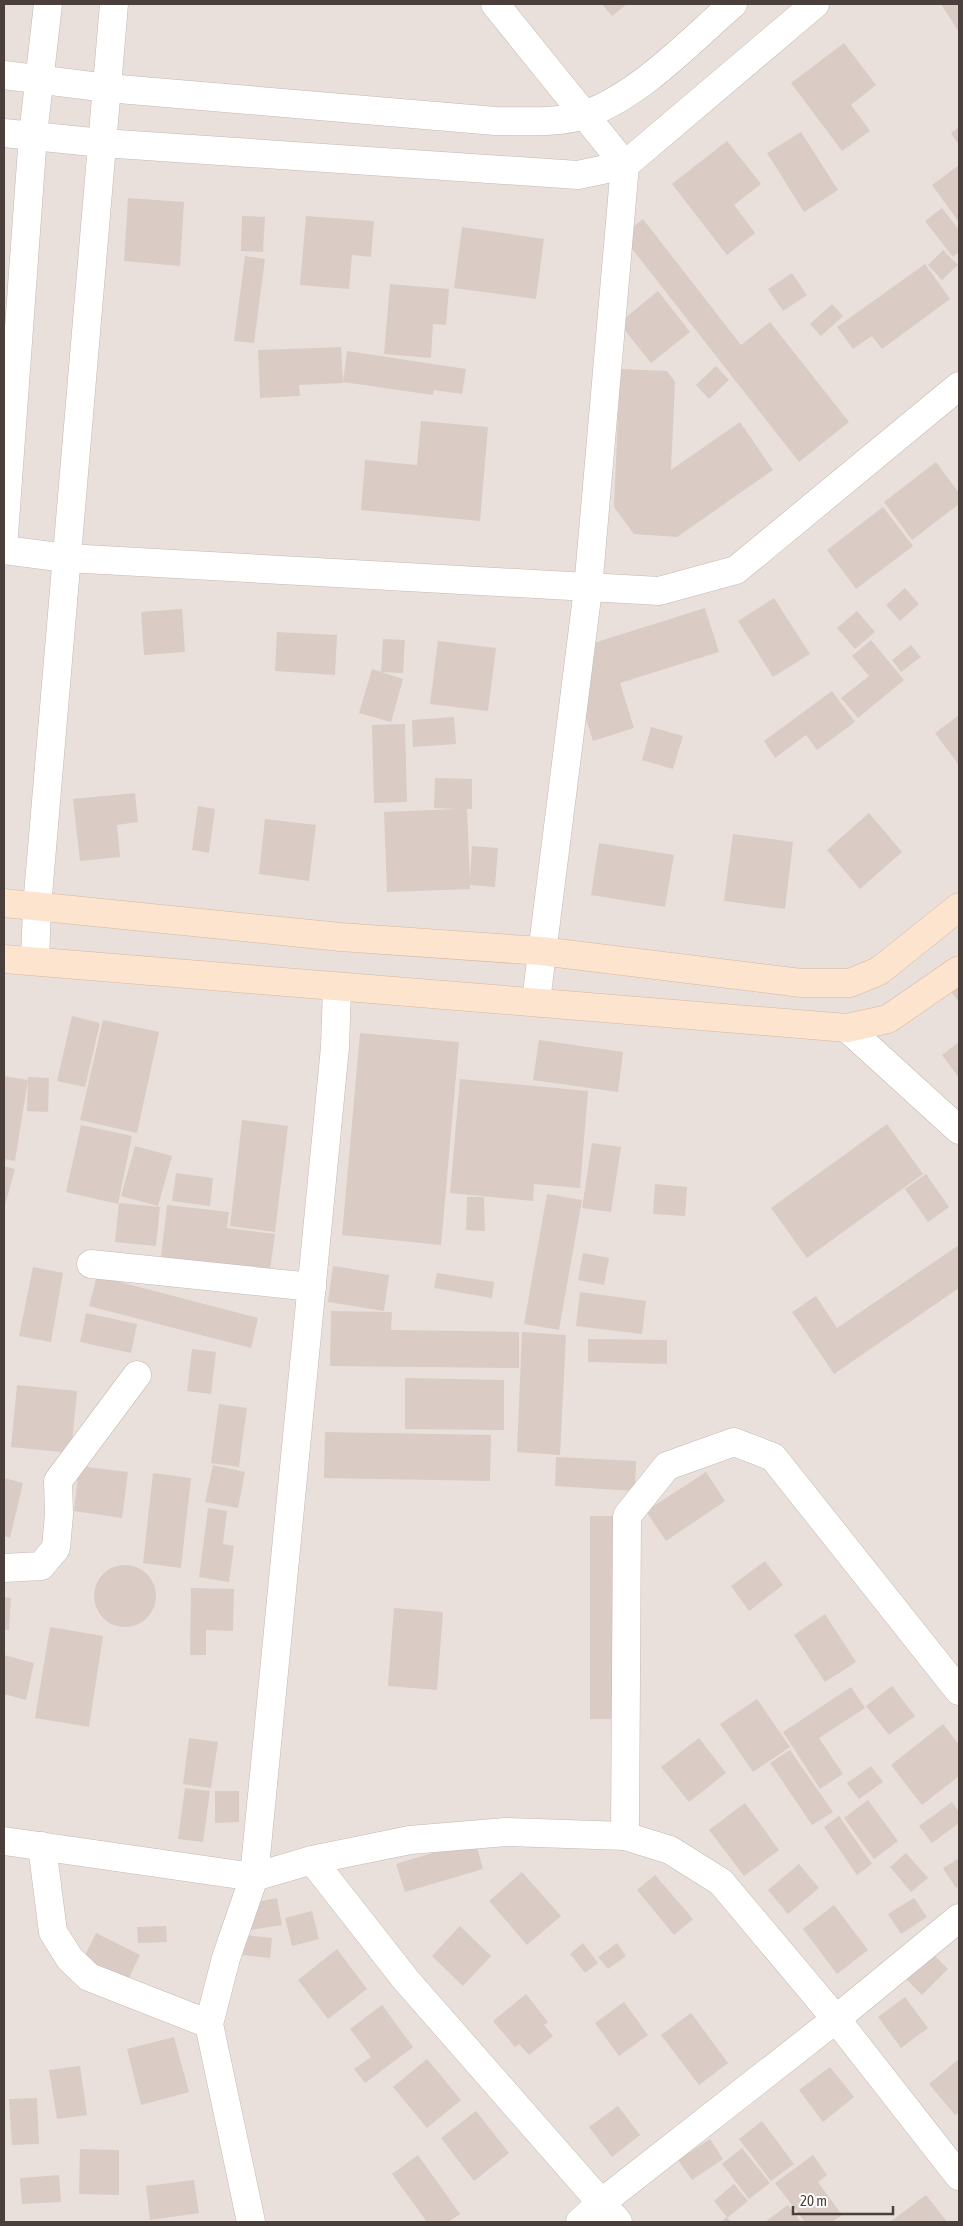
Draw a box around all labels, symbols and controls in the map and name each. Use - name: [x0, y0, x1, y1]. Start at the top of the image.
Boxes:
- scale bar: [793, 2184, 893, 2216]
- text: 20 m: [800, 2192, 827, 2209]

